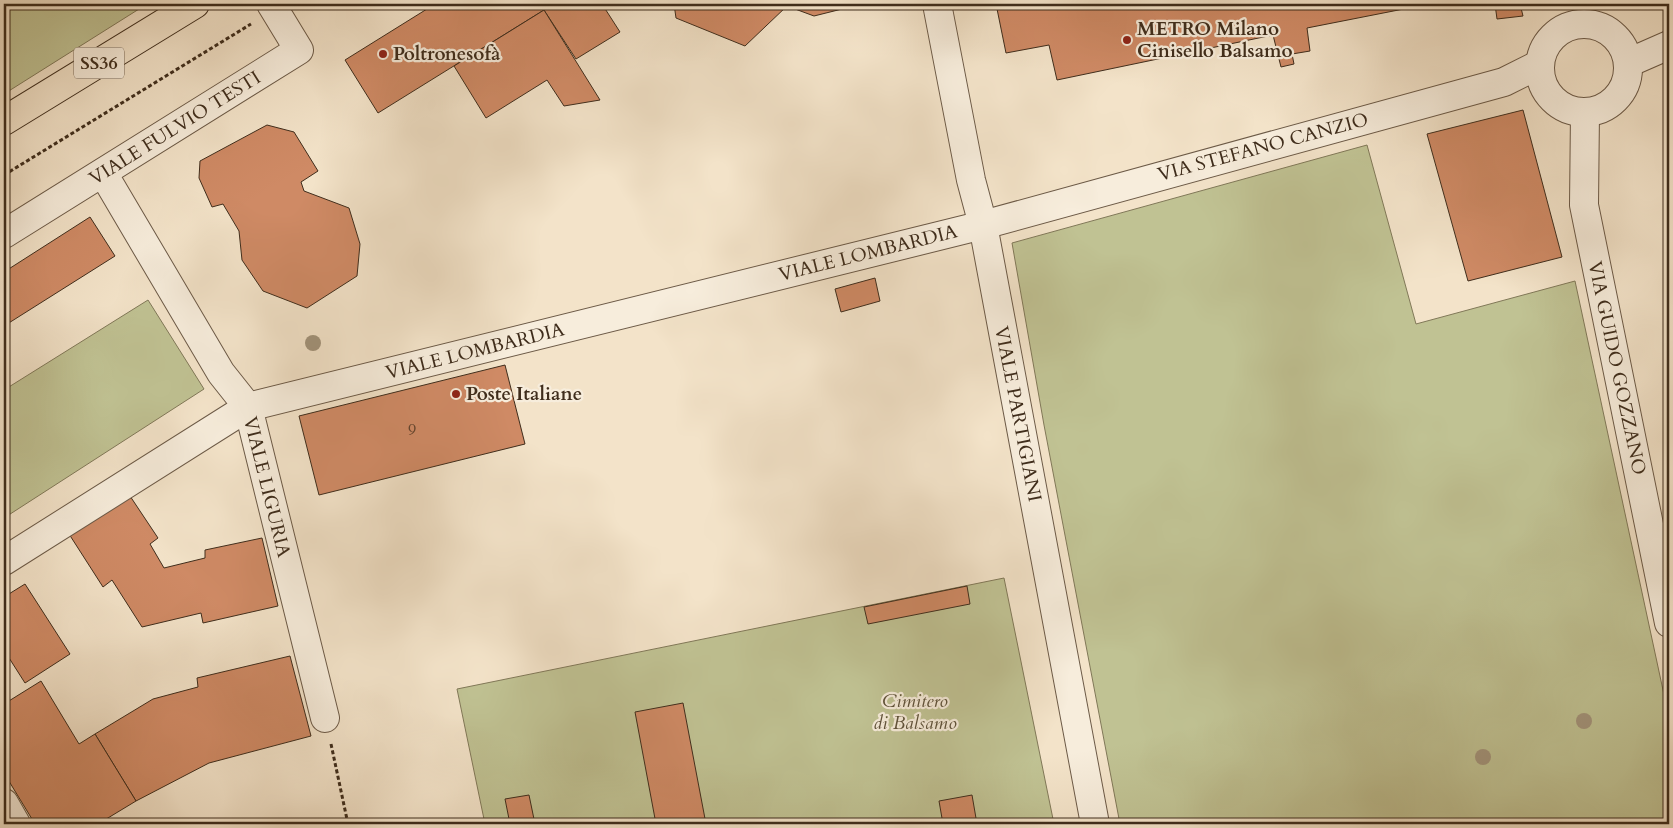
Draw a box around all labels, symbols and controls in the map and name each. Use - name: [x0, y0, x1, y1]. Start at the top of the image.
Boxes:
- place label: METRO Milano Cinisello Balsamo: [1137, 16, 1293, 64]
- marker: METRO Milano Cinisello Balsamo: [1121, 34, 1133, 46]
- place label: Poltronesofà: [393, 41, 501, 67]
- road number: SS36: [74, 48, 124, 78]
- marker: Poltronesofà: [377, 48, 389, 60]
- street label: VIALE FULVIO TESTI: [84, 65, 266, 191]
- street label: VIA STEFANO CANZIO: [1155, 106, 1371, 188]
- street label: VIALE LOMBARDIA: [776, 218, 960, 288]
- street label: VIA GUIDO GOZZANO: [1582, 259, 1652, 477]
- street label: VIALE LOMBARDIA: [383, 316, 567, 386]
- street label: VIALE PARTIGIANI: [988, 324, 1048, 504]
- place label: Poste Italiane: [466, 381, 582, 407]
- marker: Poste Italiane: [450, 388, 462, 400]
- street label: VIALE LIGURIA: [237, 414, 297, 560]
- house number: 9: [408, 419, 416, 441]
- park label: Cimitero di Balsamo: [873, 688, 957, 736]

